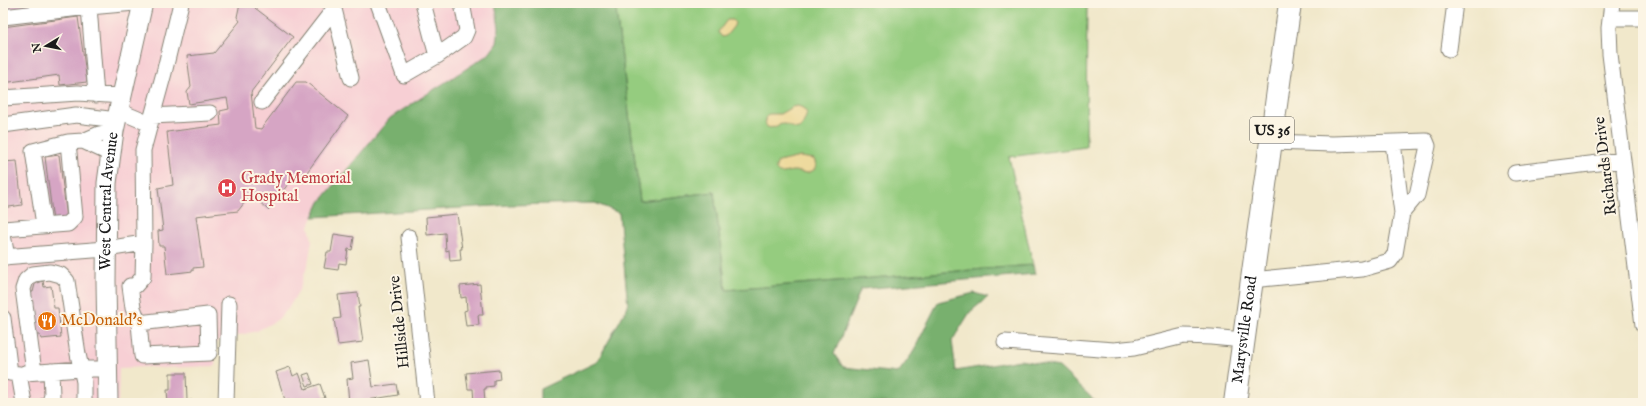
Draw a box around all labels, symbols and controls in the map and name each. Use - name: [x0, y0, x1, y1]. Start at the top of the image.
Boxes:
- north arrow: [26, 26, 66, 66]
- text: N: [29, 41, 45, 54]
- street label: Richards Drive: [1590, 115, 1622, 217]
- road number: US 36: [1250, 117, 1294, 143]
- street label: West Central Avenue: [96, 131, 124, 271]
- place label: Grady Memorial Hospital: [241, 169, 352, 207]
- hospital icon: Grady Memorial Hospital: [216, 177, 238, 199]
- street label: Marysville Road: [1228, 274, 1262, 385]
- street label: Hillside Drive: [385, 275, 415, 369]
- restaurant icon: McDonald's: [36, 310, 58, 332]
- place label: McDonald's: [61, 311, 143, 331]

